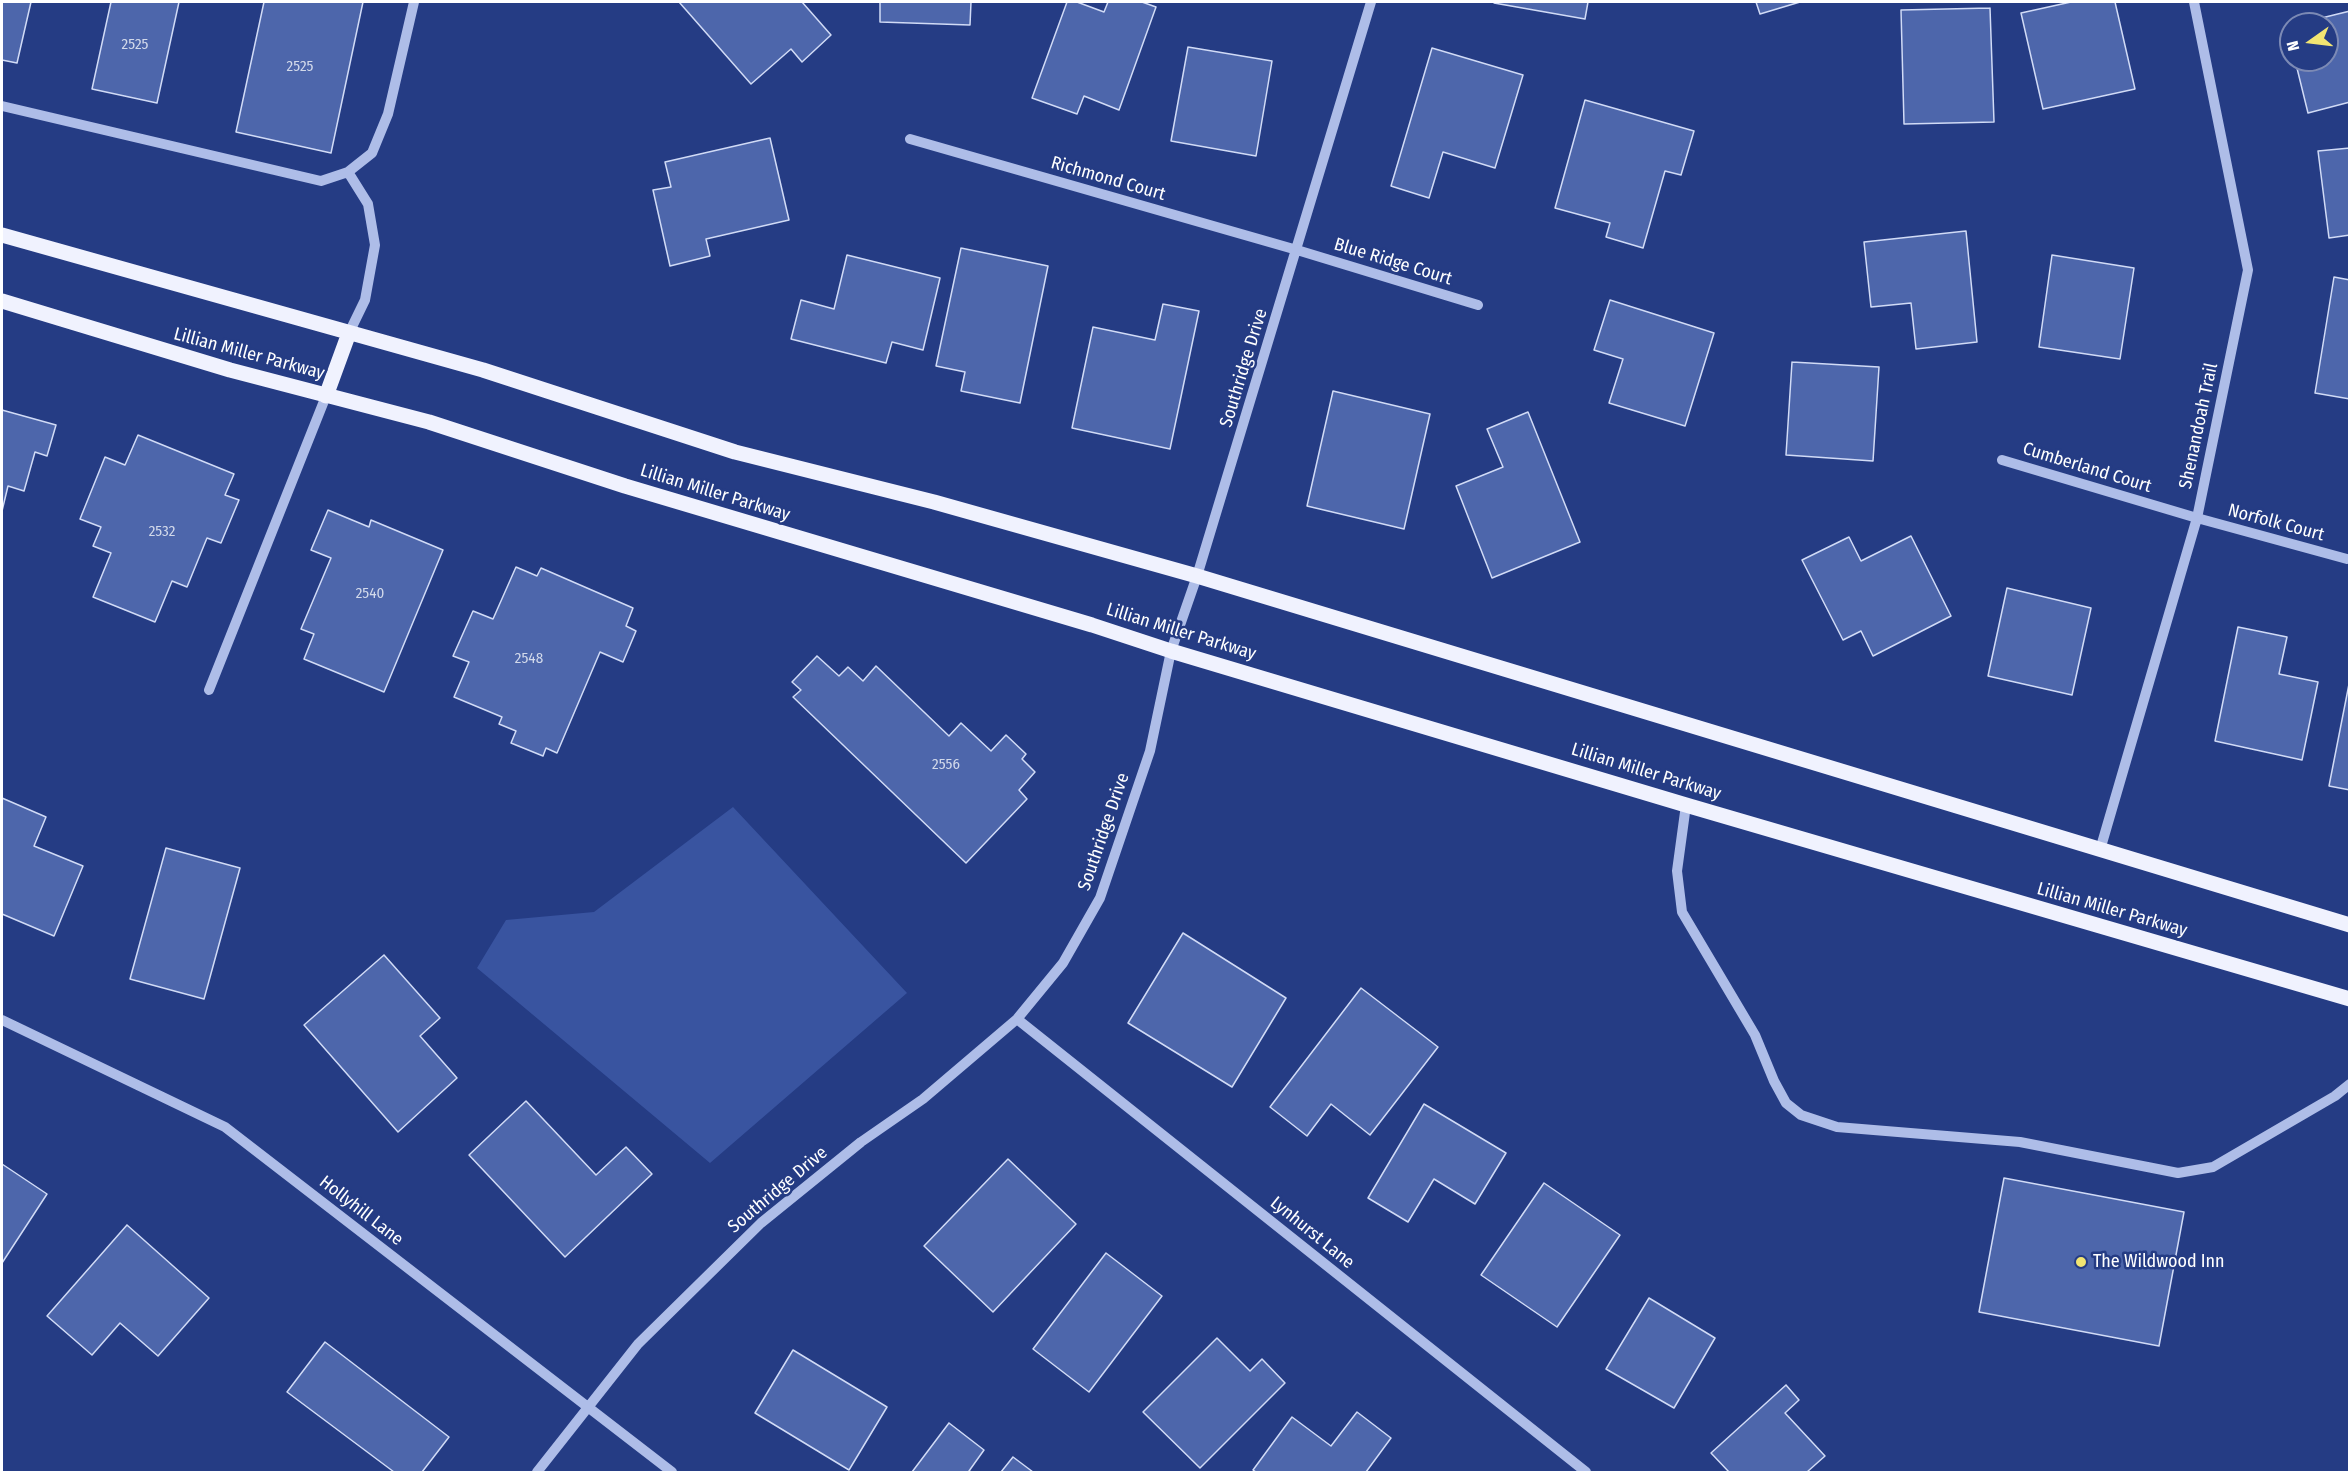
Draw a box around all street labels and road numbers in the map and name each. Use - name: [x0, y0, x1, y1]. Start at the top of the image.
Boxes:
- street label: Richmond Court: [1048, 152, 1168, 206]
- street label: Blue Ridge Court: [1331, 234, 1455, 290]
- street label: Southridge Drive: [1216, 306, 1272, 430]
- street label: Lillian Miller Parkway: [171, 323, 327, 385]
- street label: Shenandoah Trail: [2175, 361, 2223, 491]
- street label: Cumberland Court: [2020, 438, 2154, 498]
- street label: Lillian Miller Parkway: [638, 460, 792, 526]
- street label: Norfolk Court: [2226, 500, 2326, 546]
- street label: Lillian Miller Parkway: [1104, 599, 1258, 665]
- street label: Lillian Miller Parkway: [1569, 739, 1723, 805]
- street label: Southridge Drive: [1074, 770, 1134, 894]
- street label: Lillian Miller Parkway: [2034, 878, 2190, 942]
- street label: Southridge Drive: [724, 1142, 832, 1238]
- street label: Hollyhill Lane: [315, 1172, 407, 1250]
- street label: Lynhurst Lane: [1266, 1192, 1358, 1274]

